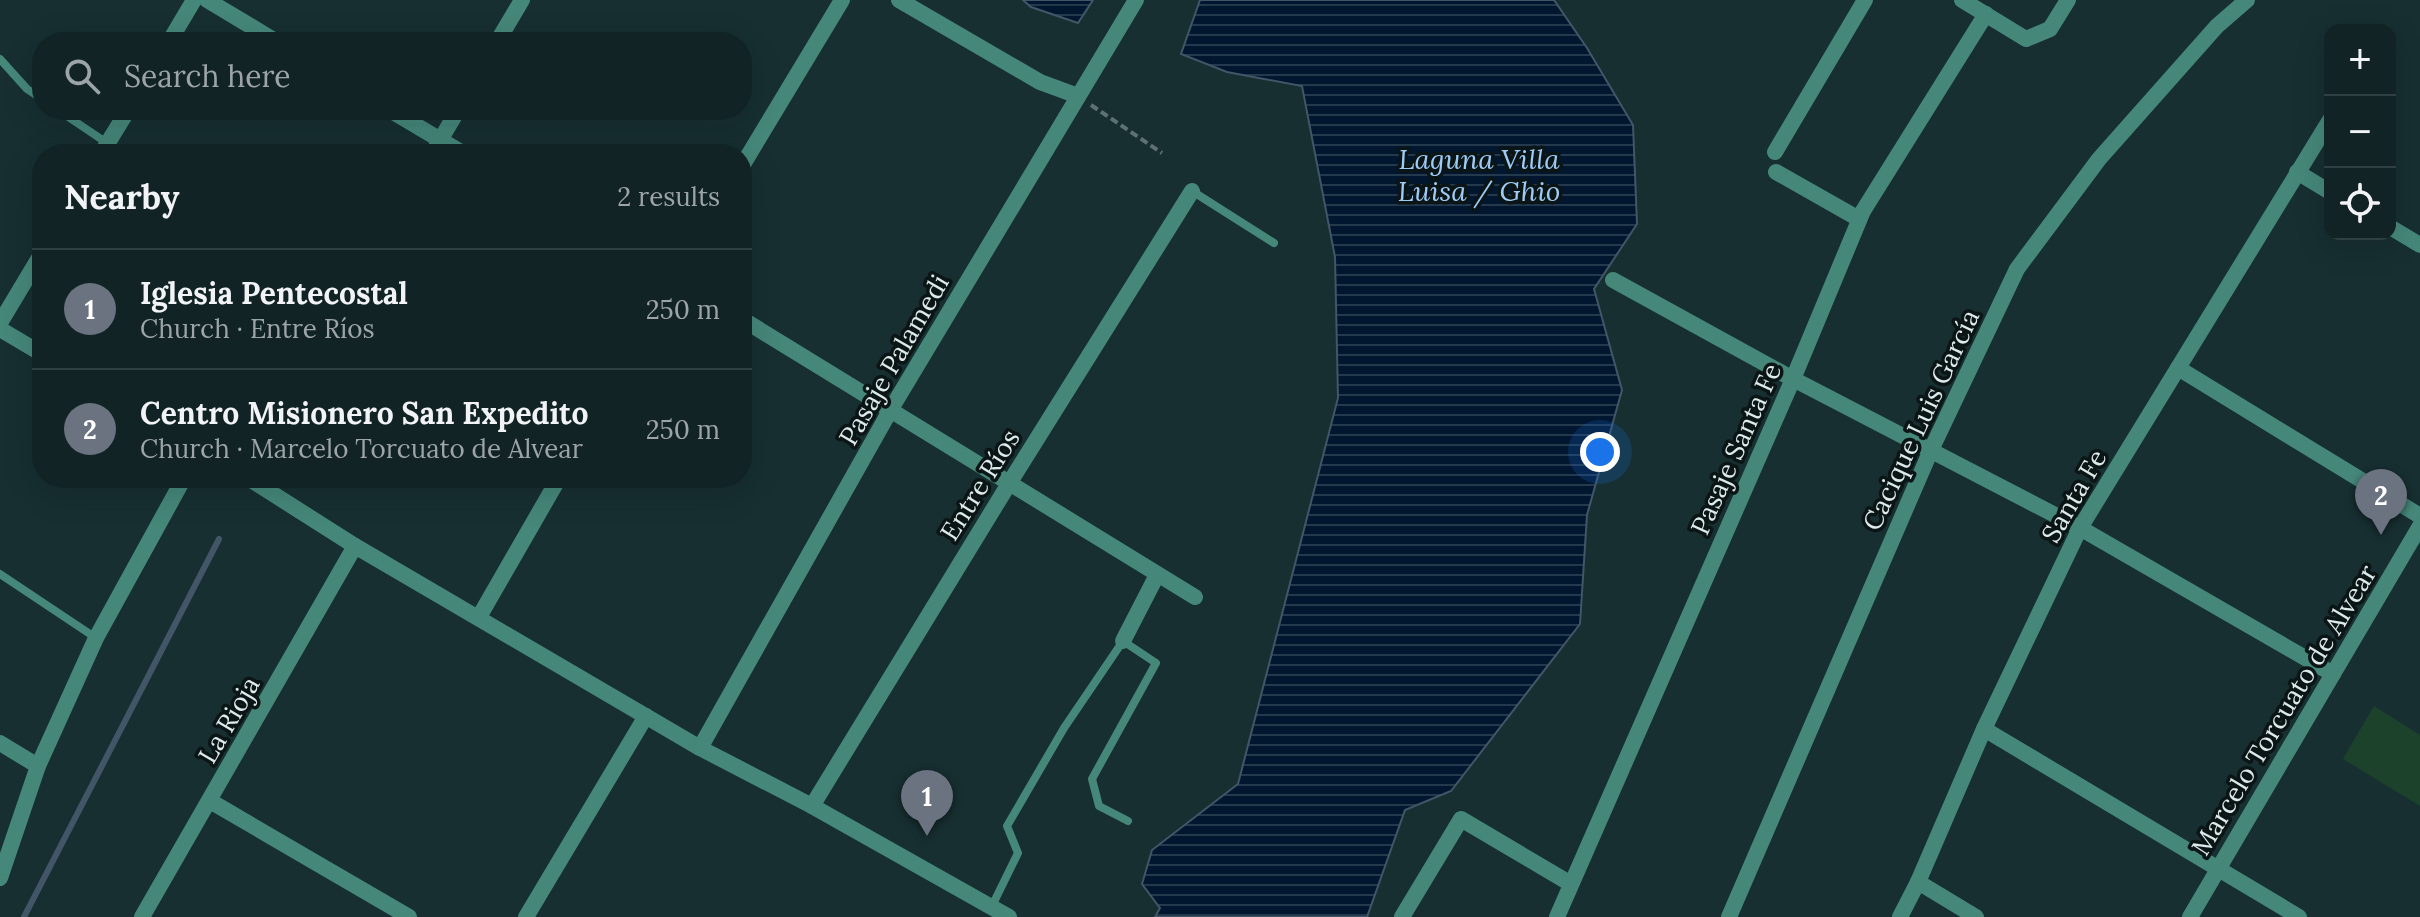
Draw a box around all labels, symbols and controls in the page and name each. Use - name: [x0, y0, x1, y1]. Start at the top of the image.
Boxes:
- map controls: [2324, 24, 2396, 240]
- button: +: [2324, 24, 2396, 96]
- search box: [32, 32, 752, 120]
- icon: search: [60, 54, 104, 98]
- text: Search here: [124, 57, 291, 95]
- button: −: [2324, 96, 2396, 168]
- water label: Laguna Villa Luisa / Ghio: [1398, 141, 1560, 209]
- button: locate: [2324, 168, 2396, 240]
- text: Nearby: [64, 175, 180, 218]
- text: 2 results: [617, 180, 720, 213]
- street label: Pasaje Palamedi: [831, 268, 956, 451]
- text: Iglesia Pentecostal: [140, 274, 408, 312]
- text: 1: [85, 293, 95, 326]
- text: 250 m: [646, 293, 720, 326]
- street label: Cacique Luis García: [1855, 304, 1986, 535]
- text: Church · Entre Ríos: [140, 312, 375, 345]
- street label: Pasaje Santa Fe: [1683, 358, 1788, 540]
- text: Centro Misionero San Expedito: [140, 394, 588, 432]
- text: 2: [83, 413, 97, 446]
- text: 250 m: [646, 413, 720, 446]
- street label: Entre Ríos: [933, 423, 1027, 546]
- text: Church · Marcelo Torcuato de Alvear: [140, 432, 583, 465]
- your location: [1580, 432, 1620, 472]
- street label: Santa Fe: [2034, 443, 2113, 548]
- pin: 2: [2355, 469, 2407, 535]
- street label: Marcelo Torcuato de Alvear: [2184, 558, 2384, 861]
- street label: La Rioja: [191, 670, 267, 769]
- pin: 1: [901, 770, 953, 836]

